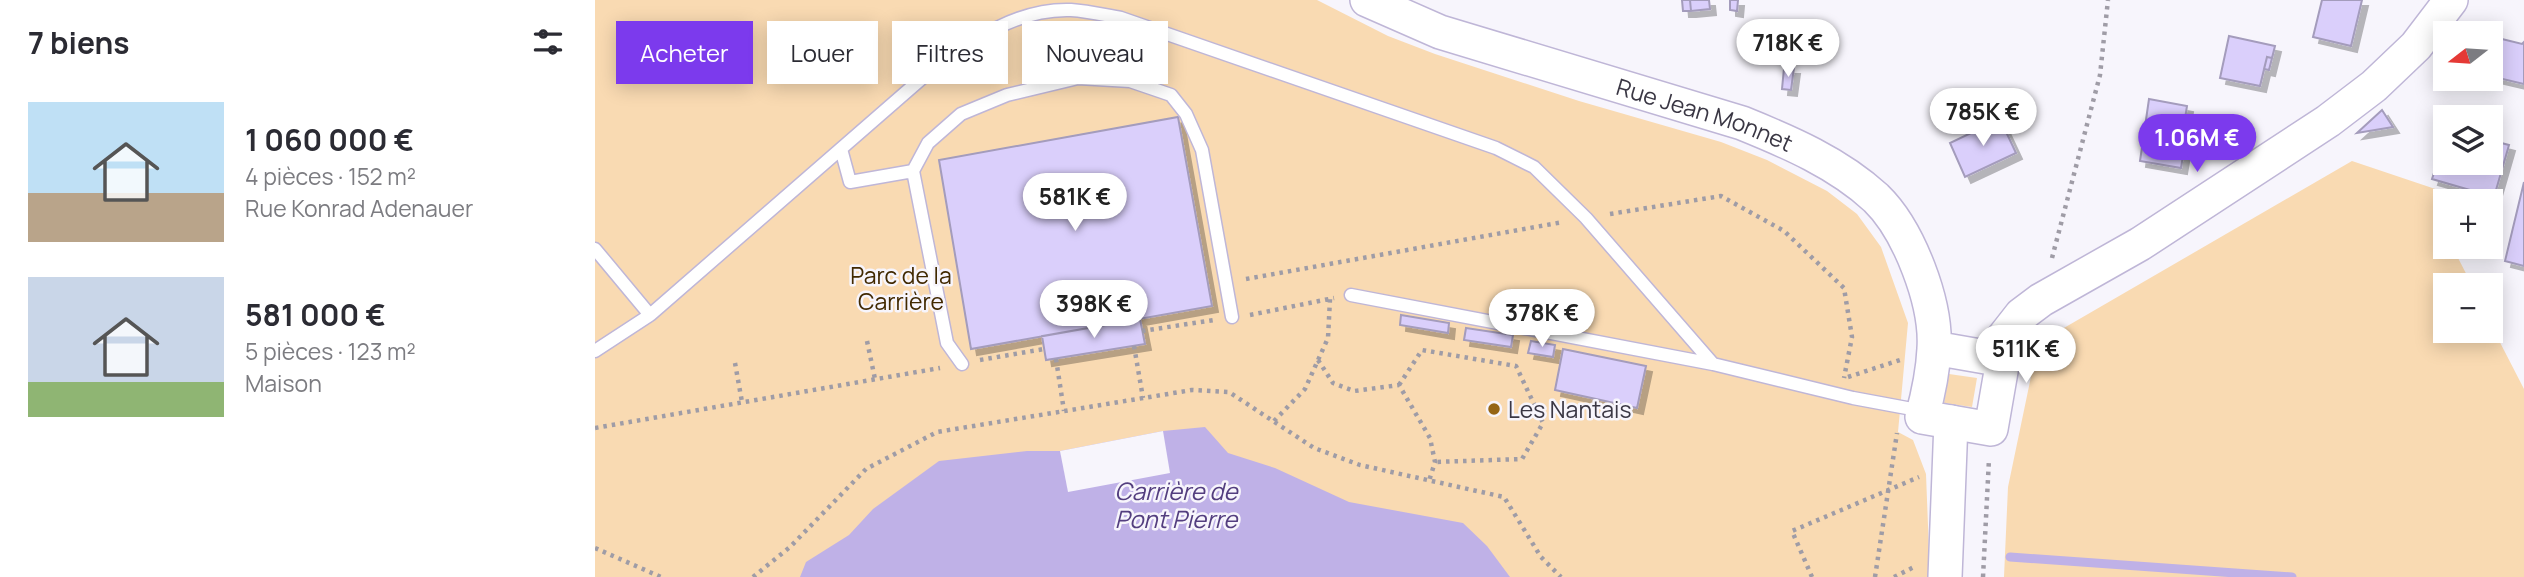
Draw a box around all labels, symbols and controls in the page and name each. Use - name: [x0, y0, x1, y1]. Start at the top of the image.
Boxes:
- pin: 718K €: [1731, 20, 1845, 79]
- chip: Acheter: [616, 21, 753, 84]
- chip: Louer: [767, 21, 878, 84]
- chip: Filtres: [892, 21, 1008, 84]
- chip: Nouveau: [1022, 21, 1168, 84]
- north arrow: [2433, 21, 2503, 91]
- map controls: [2433, 21, 2503, 343]
- text: 7 biens: [28, 22, 130, 63]
- icon: filters: [529, 23, 567, 61]
- text: 718K €: [1752, 26, 1824, 58]
- street label: Rue Jean Monnet: [1613, 70, 1798, 159]
- pin: 785K €: [1926, 88, 2040, 148]
- text: 785K €: [1946, 95, 2020, 127]
- button: layers: [2433, 105, 2503, 175]
- pin: 1.06M €: [2132, 114, 2262, 174]
- text: 1 060 000 €: [245, 119, 414, 160]
- text: 1.06M €: [2154, 121, 2240, 153]
- icon: home: [84, 130, 168, 214]
- text: 4 pièces · 152 m²: [245, 160, 416, 192]
- pin: 581K €: [1018, 174, 1132, 233]
- text: 581K €: [1039, 180, 1111, 212]
- button: +: [2433, 189, 2503, 259]
- text: Rue Konrad Adenauer: [245, 192, 473, 224]
- park label: Parc de la Carrière: [850, 259, 952, 317]
- button: −: [2433, 273, 2503, 343]
- pin: 398K €: [1037, 280, 1151, 340]
- text: 398K €: [1056, 287, 1132, 319]
- pin: 378K €: [1485, 290, 1599, 349]
- text: 581 000 €: [245, 294, 386, 335]
- text: 378K €: [1505, 296, 1579, 328]
- icon: home: [84, 305, 168, 389]
- pin: 511K €: [1969, 326, 2083, 385]
- text: 511K €: [1992, 332, 2060, 364]
- text: 5 pièces · 123 m²: [245, 335, 416, 367]
- text: Maison: [245, 367, 322, 399]
- place label: Les Nantais: [1508, 393, 1631, 425]
- marker: Les Nantais: [1486, 401, 1502, 417]
- water label: Carrière de Pont Pierre: [1115, 474, 1239, 535]

